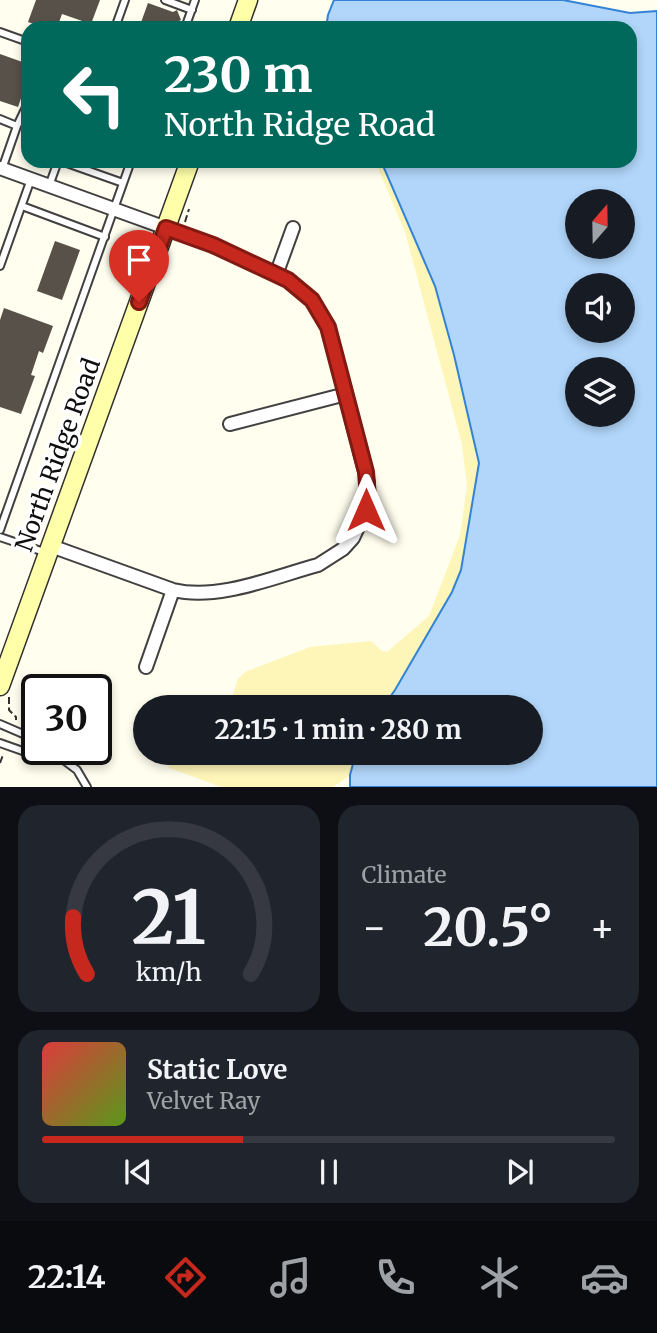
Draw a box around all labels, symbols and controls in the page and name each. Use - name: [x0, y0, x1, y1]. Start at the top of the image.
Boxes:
- text: 230 m: [164, 44, 312, 105]
- icon: left: [49, 49, 140, 140]
- text: North Ridge Road: [164, 105, 435, 145]
- north arrow: [565, 189, 635, 259]
- map controls: [565, 189, 635, 427]
- pin: [109, 230, 169, 302]
- icon: arrive: [120, 241, 158, 279]
- button: sound: [565, 273, 635, 343]
- street label: North Ridge Road: [8, 354, 107, 556]
- button: layers: [565, 357, 635, 427]
- position arrow: [329, 473, 403, 547]
- speed limit sign: 30: [21, 674, 112, 765]
- text: 22:15 · 1 min · 280 m: [214, 713, 462, 746]
- text: Climate: [362, 860, 447, 889]
- text: 21: [131, 873, 206, 965]
- text: 20.5°: [423, 895, 553, 960]
- text: −: [362, 904, 387, 951]
- text: +: [590, 904, 615, 951]
- text: km/h: [136, 956, 202, 988]
- text: Static Love: [147, 1053, 287, 1086]
- text: Velvet Ray: [147, 1086, 260, 1115]
- icon: previous: [119, 1153, 157, 1191]
- icon: pause: [310, 1153, 348, 1191]
- icon: next: [501, 1153, 539, 1191]
- icon: directions: [161, 1253, 210, 1302]
- icon: music: [266, 1253, 315, 1302]
- icon: phone: [371, 1253, 420, 1302]
- icon: climate: [475, 1253, 524, 1302]
- icon: car: [580, 1253, 629, 1302]
- text: 22:14: [28, 1257, 106, 1297]

